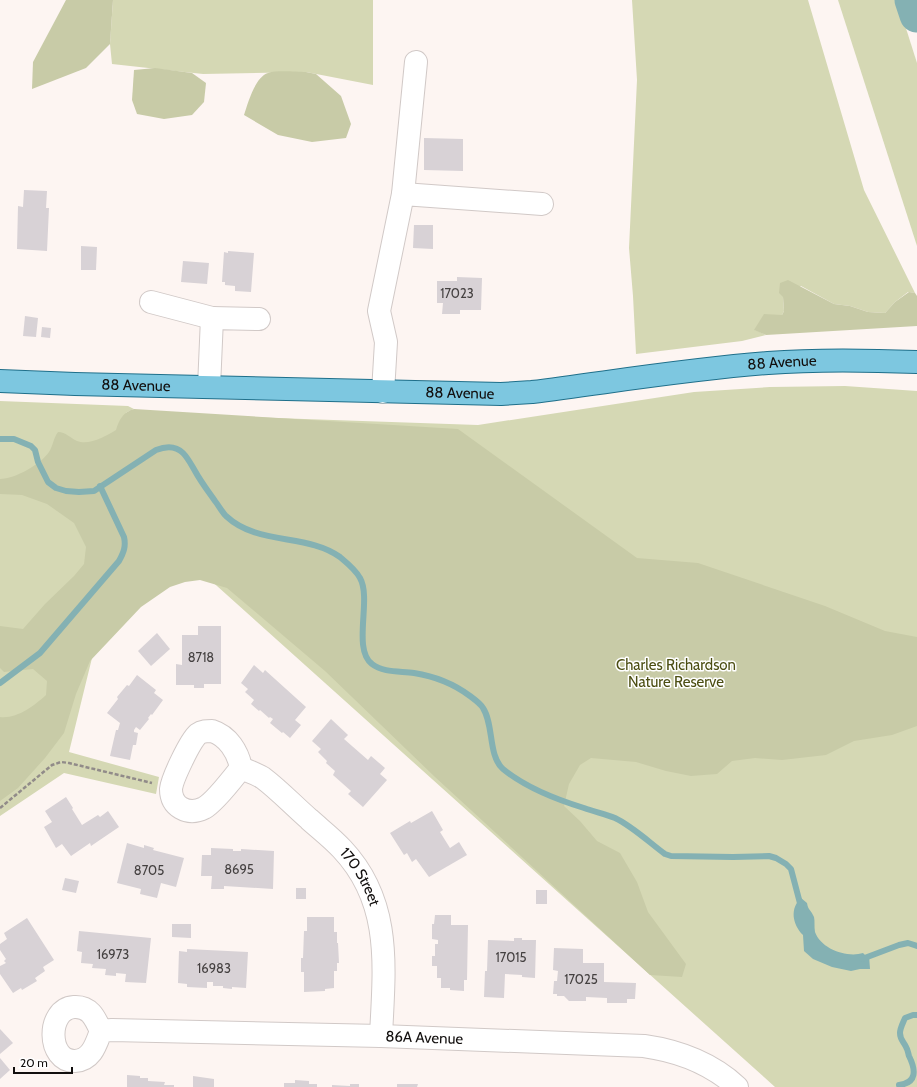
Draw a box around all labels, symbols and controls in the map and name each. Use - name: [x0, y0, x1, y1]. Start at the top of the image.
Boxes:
- house number: 17023: [440, 285, 474, 301]
- street label: 88 Avenue: [747, 352, 817, 374]
- street label: 88 Avenue: [101, 376, 171, 395]
- street label: 88 Avenue: [425, 383, 495, 403]
- house number: 8718: [188, 649, 214, 665]
- park label: Charles Richardson Nature Reserve: [616, 656, 736, 691]
- street label: 170 Street: [336, 844, 384, 908]
- house number: 8695: [224, 861, 254, 877]
- house number: 8705: [134, 862, 164, 878]
- house number: 16973: [97, 946, 129, 962]
- house number: 17015: [495, 949, 527, 965]
- house number: 16983: [197, 960, 231, 976]
- house number: 17025: [564, 971, 598, 987]
- street label: 86A Avenue: [385, 1027, 464, 1048]
- scale bar: [14, 1049, 72, 1075]
- text: 20 m: [20, 1055, 48, 1070]

